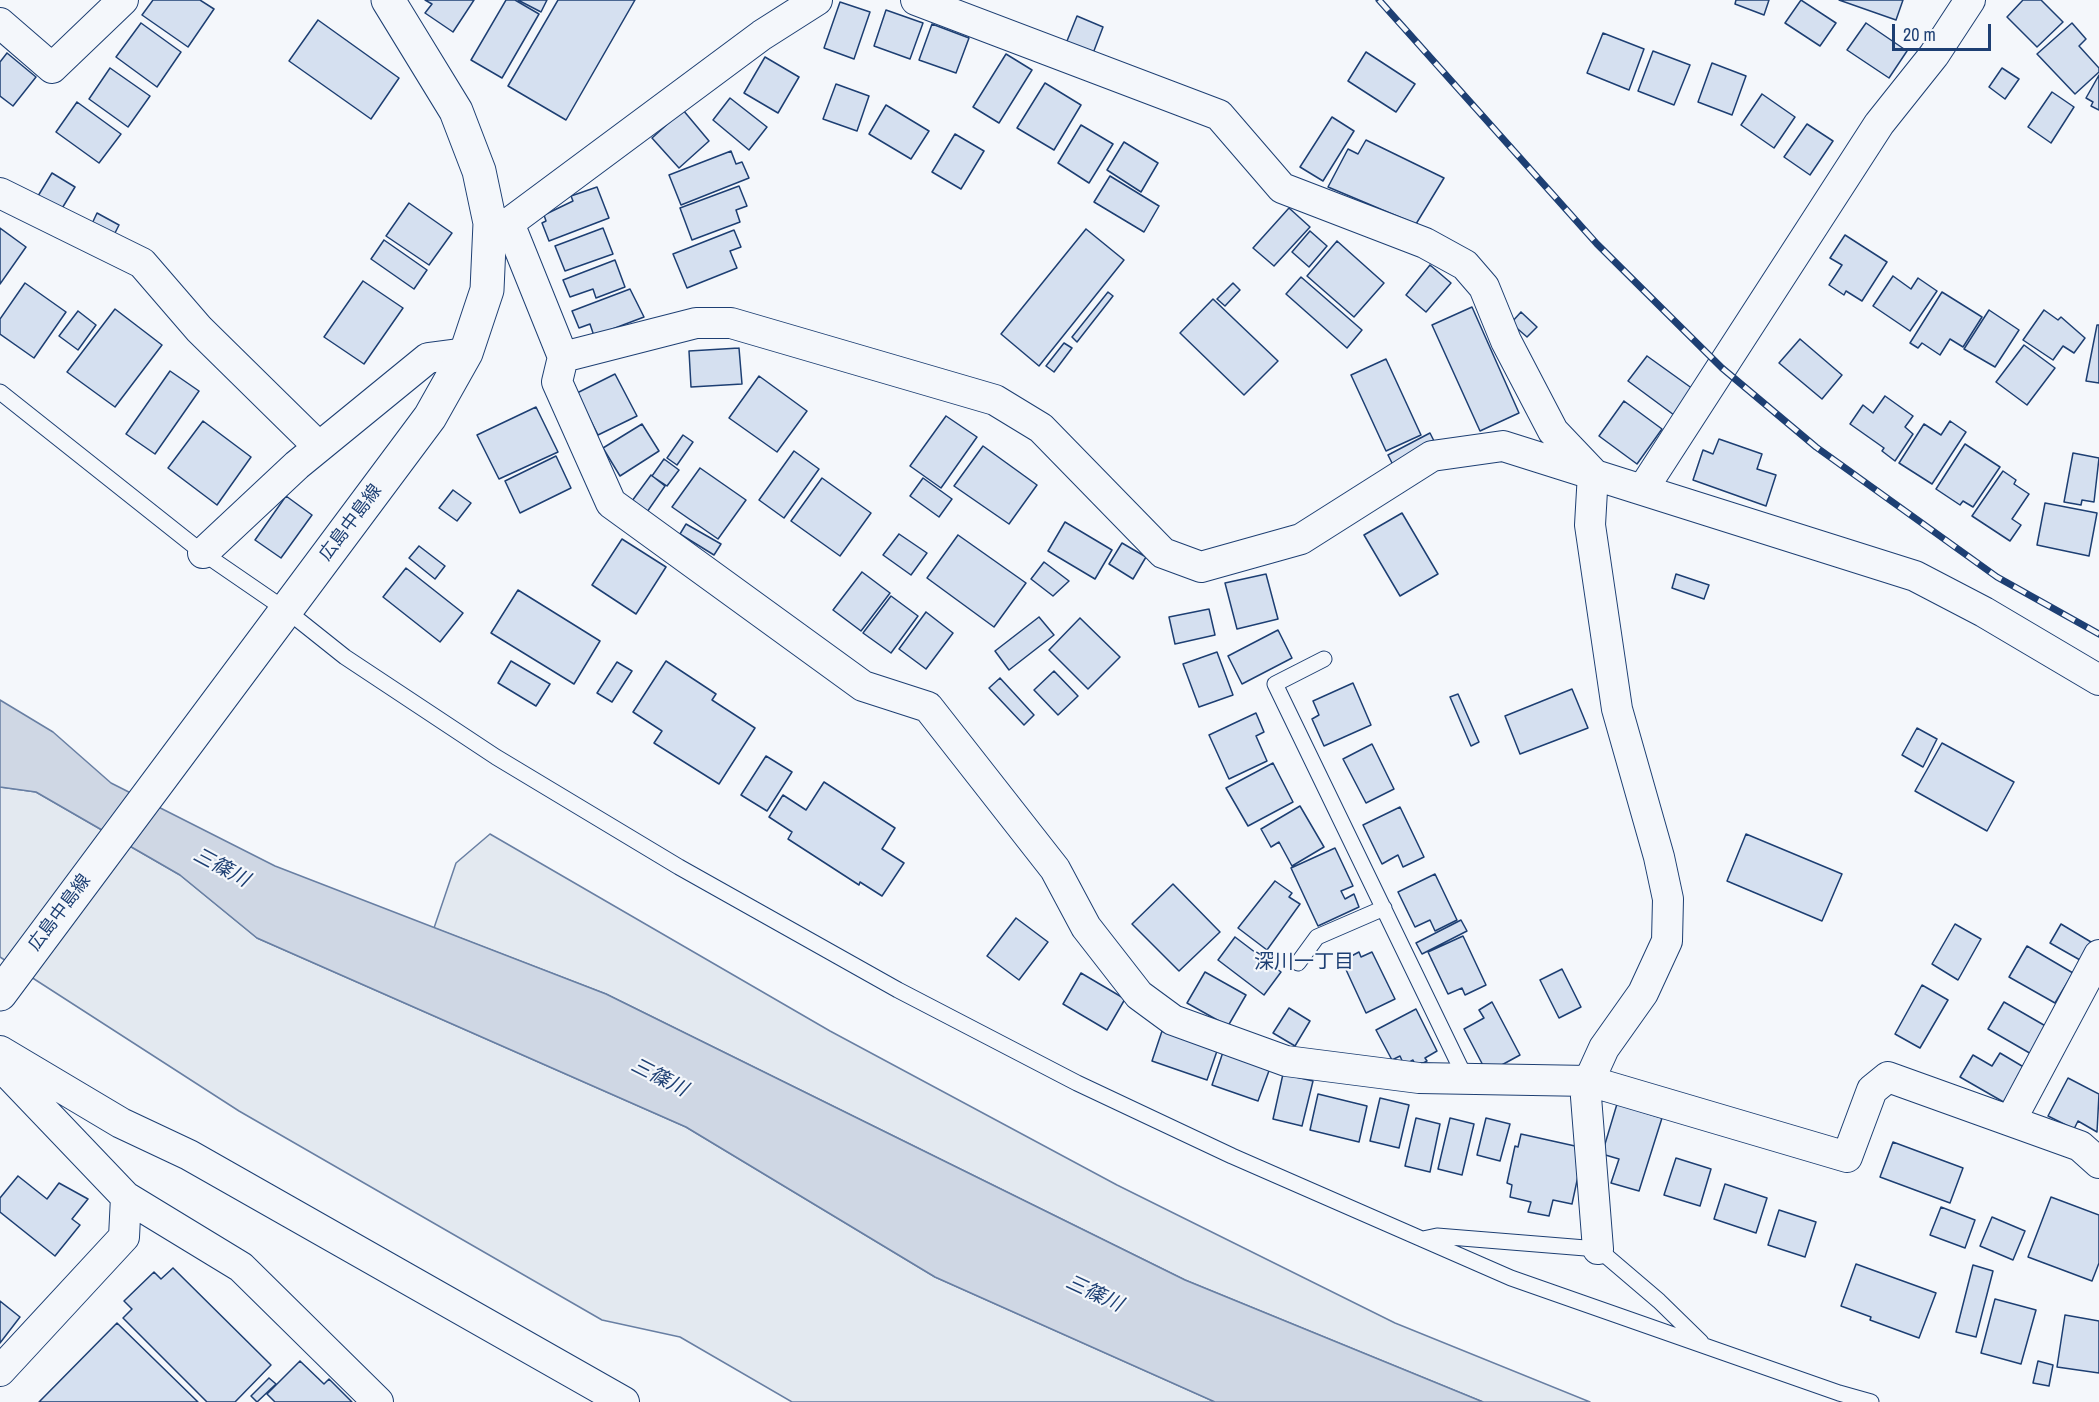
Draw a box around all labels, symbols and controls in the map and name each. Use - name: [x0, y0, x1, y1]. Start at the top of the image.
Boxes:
- scale bar: [1895, 12, 1994, 50]
- text: 20 m: [1903, 22, 1936, 47]
- street label: 広島中島線: [315, 481, 387, 565]
- water label: 三篠川: [189, 843, 253, 893]
- street label: 広島中島線: [24, 871, 96, 955]
- district label: 深川一丁目: [1254, 951, 1354, 975]
- water label: 三篠川: [627, 1054, 691, 1102]
- water label: 三篠川: [1062, 1270, 1126, 1318]

